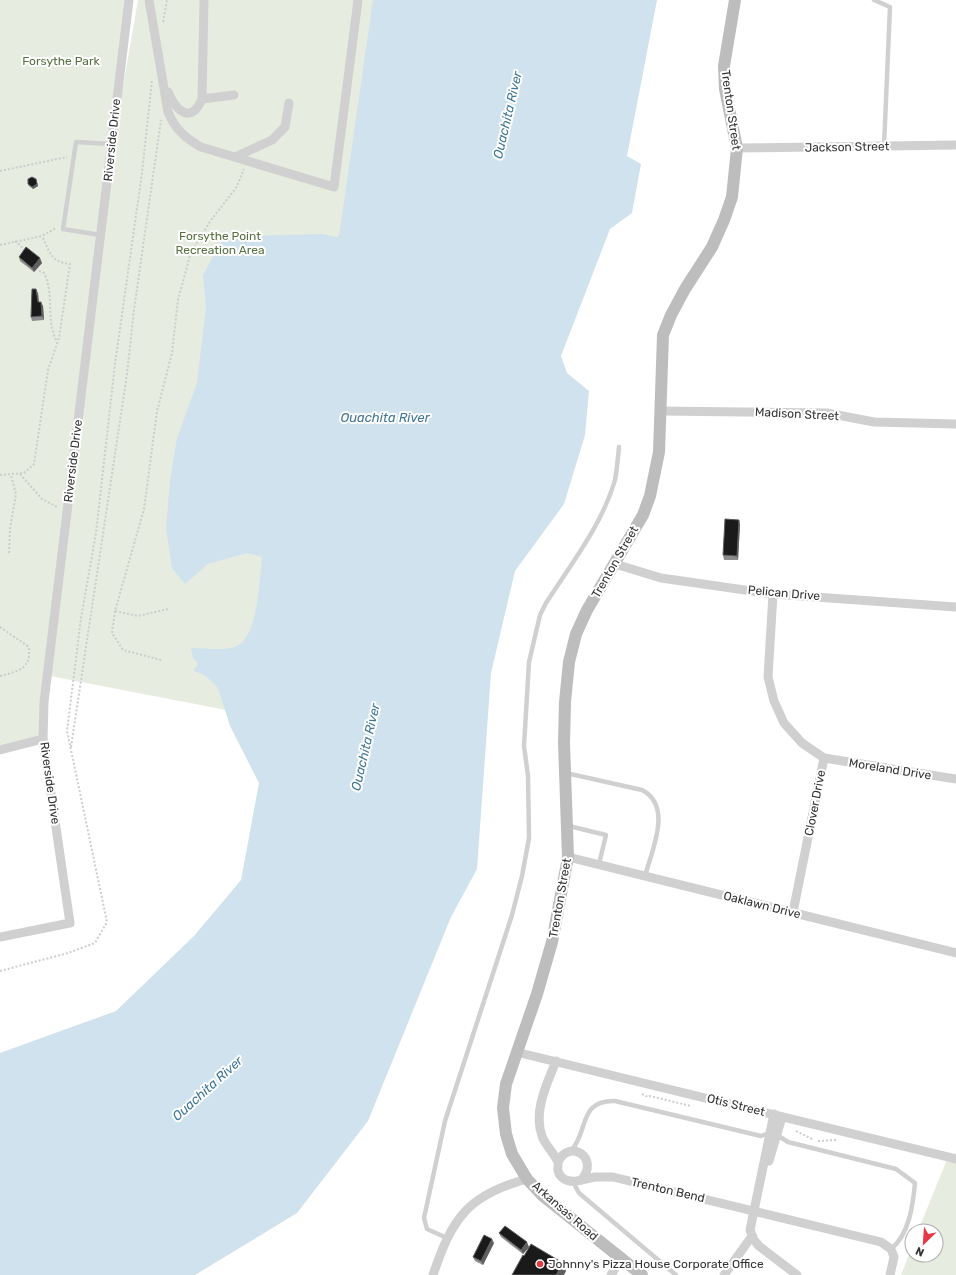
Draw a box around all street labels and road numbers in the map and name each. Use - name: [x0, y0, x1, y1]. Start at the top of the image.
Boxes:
- street label: Trenton Street: [718, 69, 744, 151]
- street label: Riverside Drive: [101, 98, 123, 182]
- street label: Jackson Street: [804, 139, 890, 155]
- street label: Madison Street: [755, 405, 840, 423]
- street label: Riverside Drive: [61, 419, 85, 503]
- street label: Trenton Street: [589, 523, 641, 600]
- street label: Pelican Drive: [747, 583, 821, 603]
- street label: Riverside Drive: [37, 741, 63, 825]
- street label: Moreland Drive: [848, 756, 933, 782]
- street label: Clover Drive: [802, 769, 828, 837]
- street label: Trenton Street: [546, 857, 574, 939]
- street label: Oaklawn Drive: [722, 889, 802, 921]
- street label: Otis Street: [705, 1091, 767, 1119]
- street label: Trenton Bend: [630, 1175, 706, 1205]
- street label: Arkansas Road: [529, 1179, 601, 1243]

